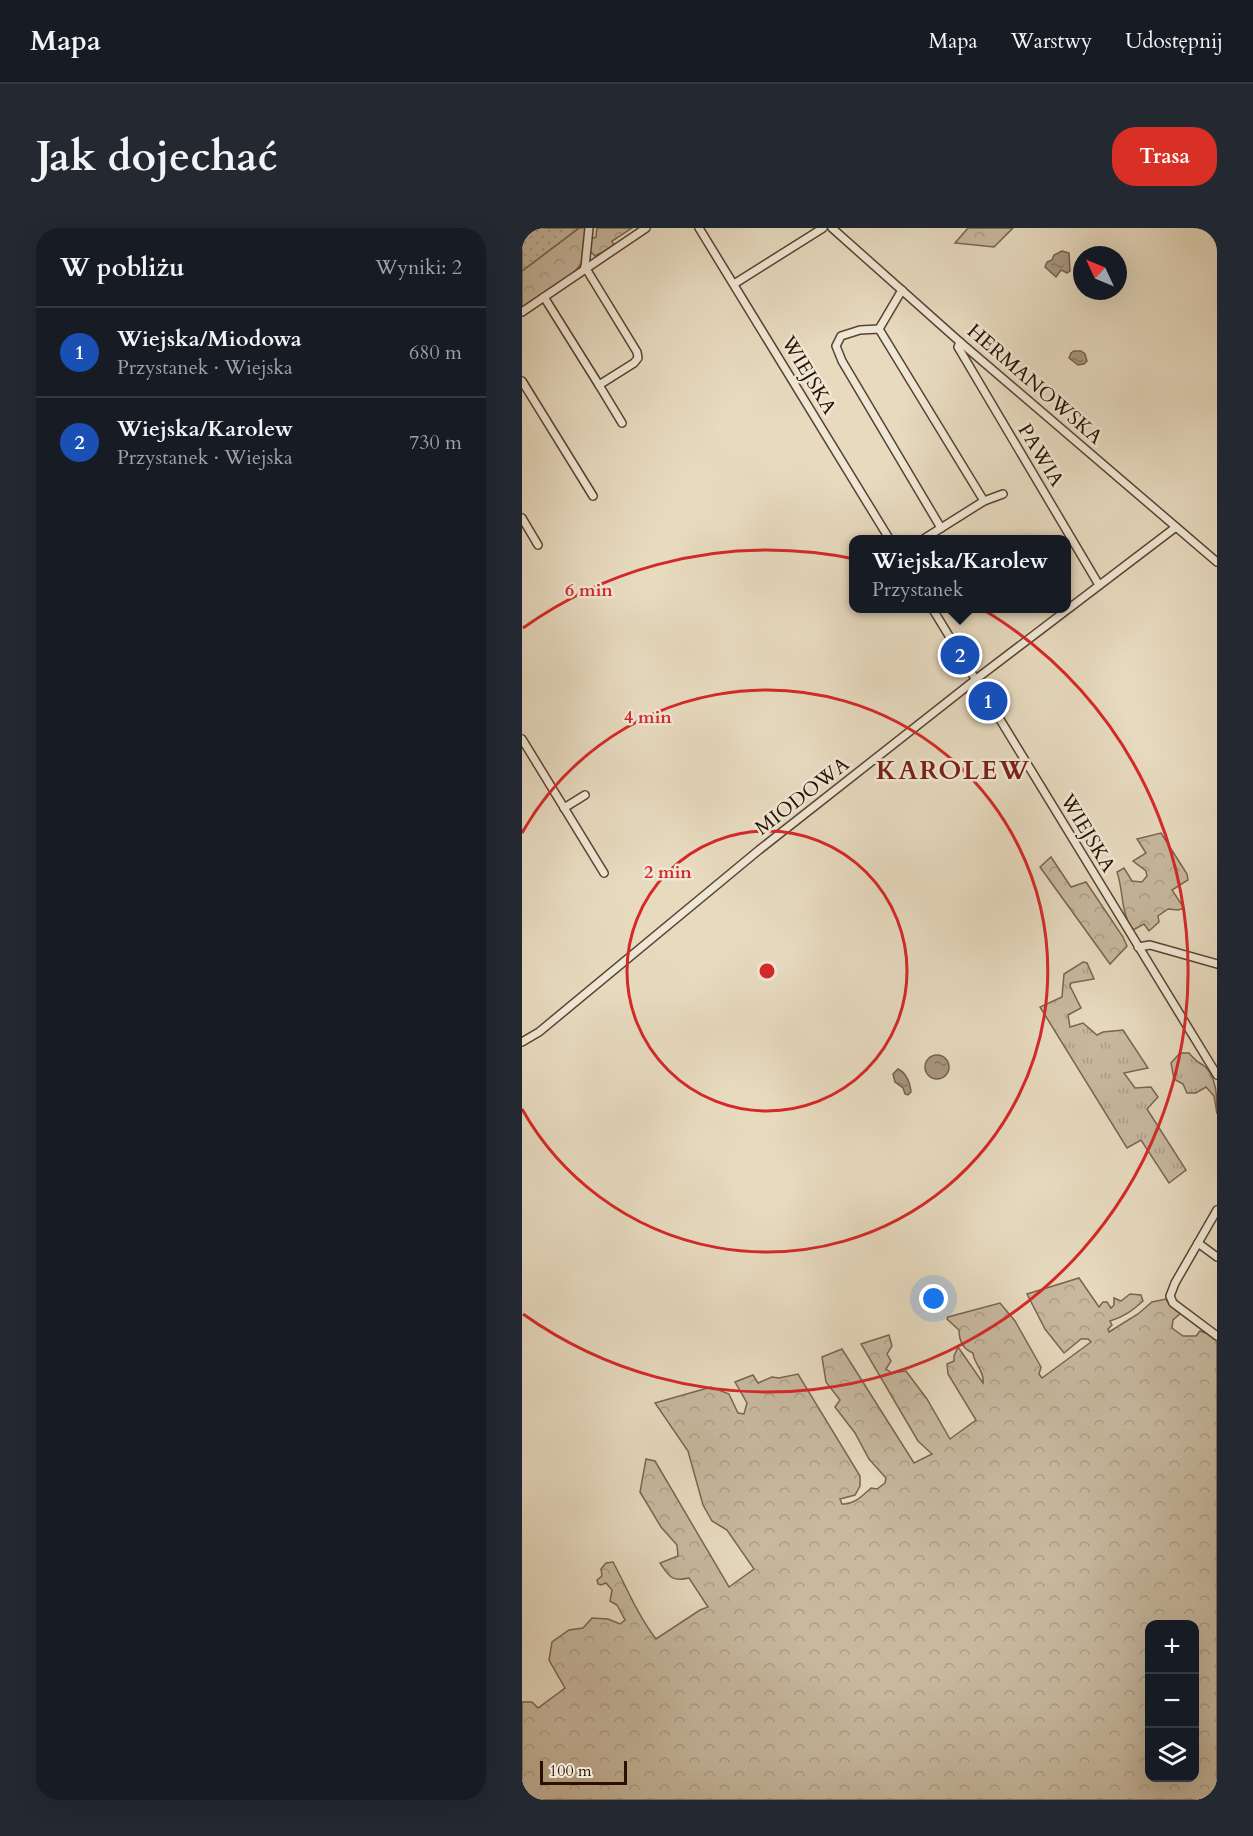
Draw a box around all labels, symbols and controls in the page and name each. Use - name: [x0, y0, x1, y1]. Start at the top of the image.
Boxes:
- text: Mapa: [30, 22, 101, 60]
- text: Mapa: [929, 27, 978, 56]
- text: Warstwy: [1011, 27, 1092, 56]
- text: Udostępnij: [1125, 27, 1223, 56]
- button: Trasa: [1112, 127, 1217, 186]
- text: Jak dojechać: [36, 128, 278, 185]
- north arrow: [1073, 246, 1127, 300]
- text: W pobliżu: [60, 250, 185, 285]
- text: Wyniki: 2: [375, 254, 462, 281]
- street label: HERMANOWSKA: [961, 318, 1109, 451]
- text: Wiejska/Miodowa: [117, 324, 302, 354]
- street label: WIEJSKA: [774, 330, 843, 420]
- text: 1: [74, 339, 85, 366]
- text: 680 m: [409, 339, 462, 366]
- text: Przystanek · Wiejska: [117, 354, 293, 381]
- text: Wiejska/Karolew: [117, 414, 293, 444]
- street label: PAWIA: [1012, 418, 1071, 492]
- text: 2: [74, 429, 85, 456]
- text: 730 m: [409, 429, 462, 456]
- text: Przystanek · Wiejska: [117, 444, 293, 471]
- popup: [849, 535, 1071, 613]
- text: Wiejska/Karolew: [872, 546, 1048, 576]
- text: Przystanek: [872, 576, 963, 603]
- text: 6 min: [565, 578, 613, 603]
- pin: 2: [940, 632, 980, 678]
- pin: 1: [968, 678, 1008, 724]
- text: 4 min: [624, 705, 672, 730]
- street label: MIODOWA: [749, 750, 855, 841]
- district label: KAROLEW: [876, 753, 1030, 788]
- street label: WIEJSKA: [1053, 788, 1122, 878]
- text: 2 min: [644, 860, 692, 885]
- centre of rings: [757, 961, 777, 981]
- your location: [919, 1284, 948, 1313]
- map controls: [1145, 1620, 1199, 1782]
- button: +: [1145, 1620, 1199, 1674]
- button: −: [1145, 1674, 1199, 1728]
- button: layers: [1145, 1728, 1199, 1782]
- scale bar: [540, 1758, 627, 1786]
- text: 100 m: [549, 1760, 591, 1782]

